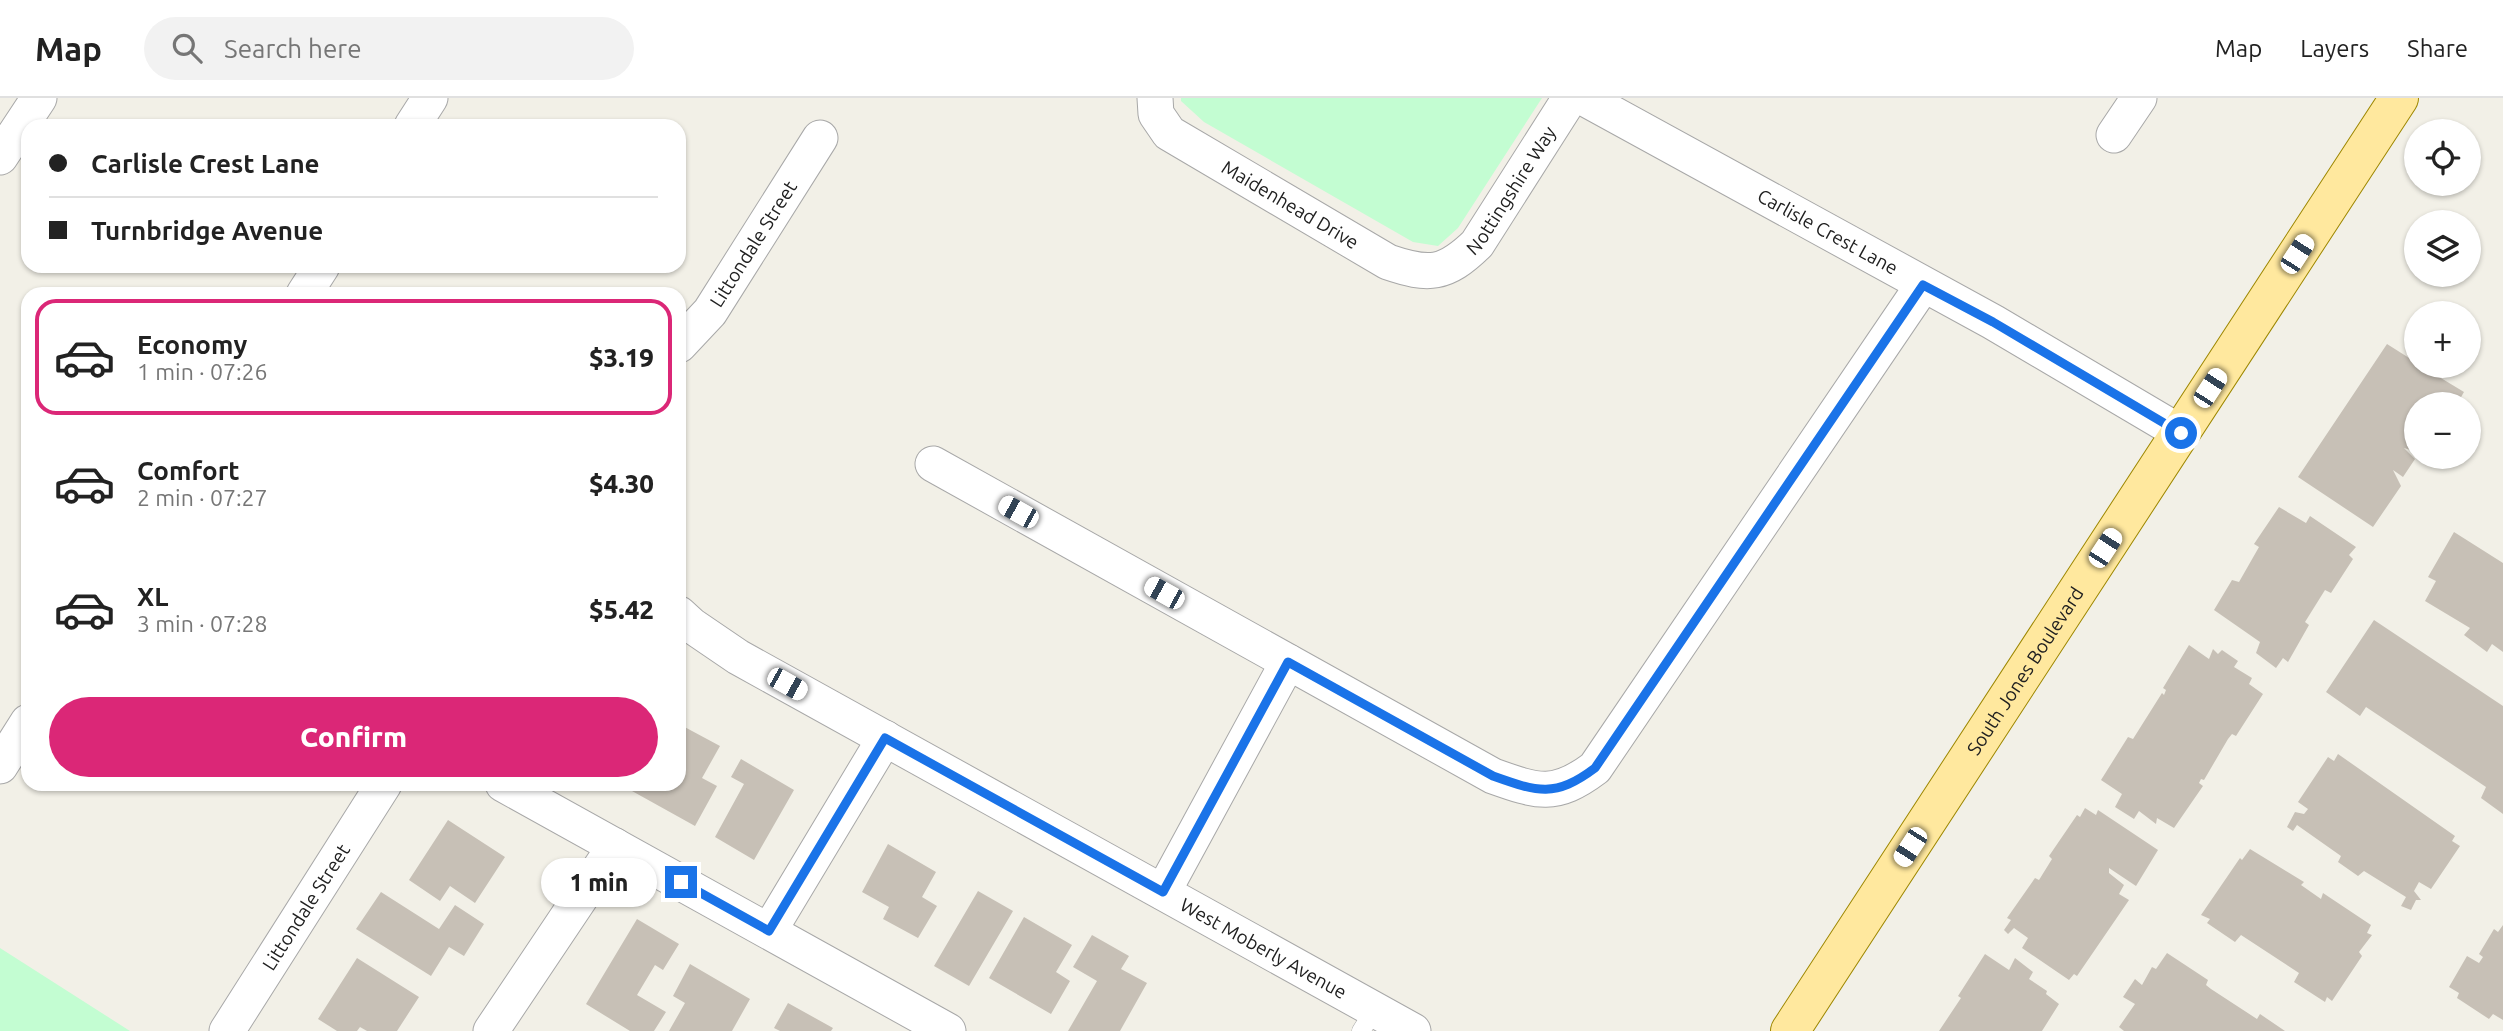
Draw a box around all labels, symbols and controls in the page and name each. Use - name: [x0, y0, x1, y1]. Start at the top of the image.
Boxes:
- search box: [144, 17, 634, 80]
- icon: search: [168, 29, 206, 67]
- text: Map: [35, 30, 102, 67]
- text: Search here: [224, 34, 362, 63]
- text: Map: [2215, 35, 2262, 62]
- text: Layers: [2300, 35, 2369, 62]
- text: Share: [2407, 35, 2468, 62]
- map controls: [2404, 119, 2481, 469]
- button: locate: [2404, 119, 2481, 196]
- street label: Nottingshire Way: [1462, 122, 1560, 259]
- text: Carlisle Crest Lane: [91, 149, 320, 178]
- street label: Maidenhead Drive: [1218, 156, 1363, 253]
- street label: Littondale Street: [705, 176, 801, 311]
- street label: Carlisle Crest Lane: [1754, 184, 1902, 279]
- button: layers: [2404, 210, 2481, 287]
- text: Turnbridge Avenue: [91, 216, 323, 245]
- car: [2277, 231, 2318, 277]
- button: +: [2404, 301, 2481, 378]
- icon: car: [53, 326, 116, 389]
- text: Economy: [137, 330, 247, 359]
- text: $3.19: [589, 343, 654, 372]
- text: 1 min · 07:26: [137, 359, 268, 384]
- car: [2190, 365, 2231, 411]
- button: −: [2404, 392, 2481, 469]
- route start: [2165, 417, 2197, 449]
- icon: car: [53, 452, 116, 515]
- text: Comfort: [137, 456, 240, 485]
- text: $4.30: [589, 469, 654, 498]
- text: 2 min · 07:27: [137, 485, 268, 510]
- car: [995, 493, 1042, 531]
- car: [2085, 525, 2126, 571]
- car: [1141, 574, 1188, 612]
- icon: car: [53, 578, 116, 641]
- text: XL: [137, 582, 168, 611]
- street label: South Jones Boulevard: [1962, 583, 2088, 759]
- text: $5.42: [589, 595, 654, 624]
- text: 3 min · 07:28: [137, 611, 268, 636]
- car: [764, 665, 811, 703]
- button: Confirm: [49, 697, 658, 777]
- car: [1890, 824, 1931, 870]
- street label: Littondale Street: [258, 839, 354, 974]
- callout: 1 min: [541, 858, 656, 906]
- route end: [665, 866, 697, 898]
- text: 1 min: [570, 870, 628, 895]
- street label: West Moberly Avenue: [1177, 893, 1351, 1003]

